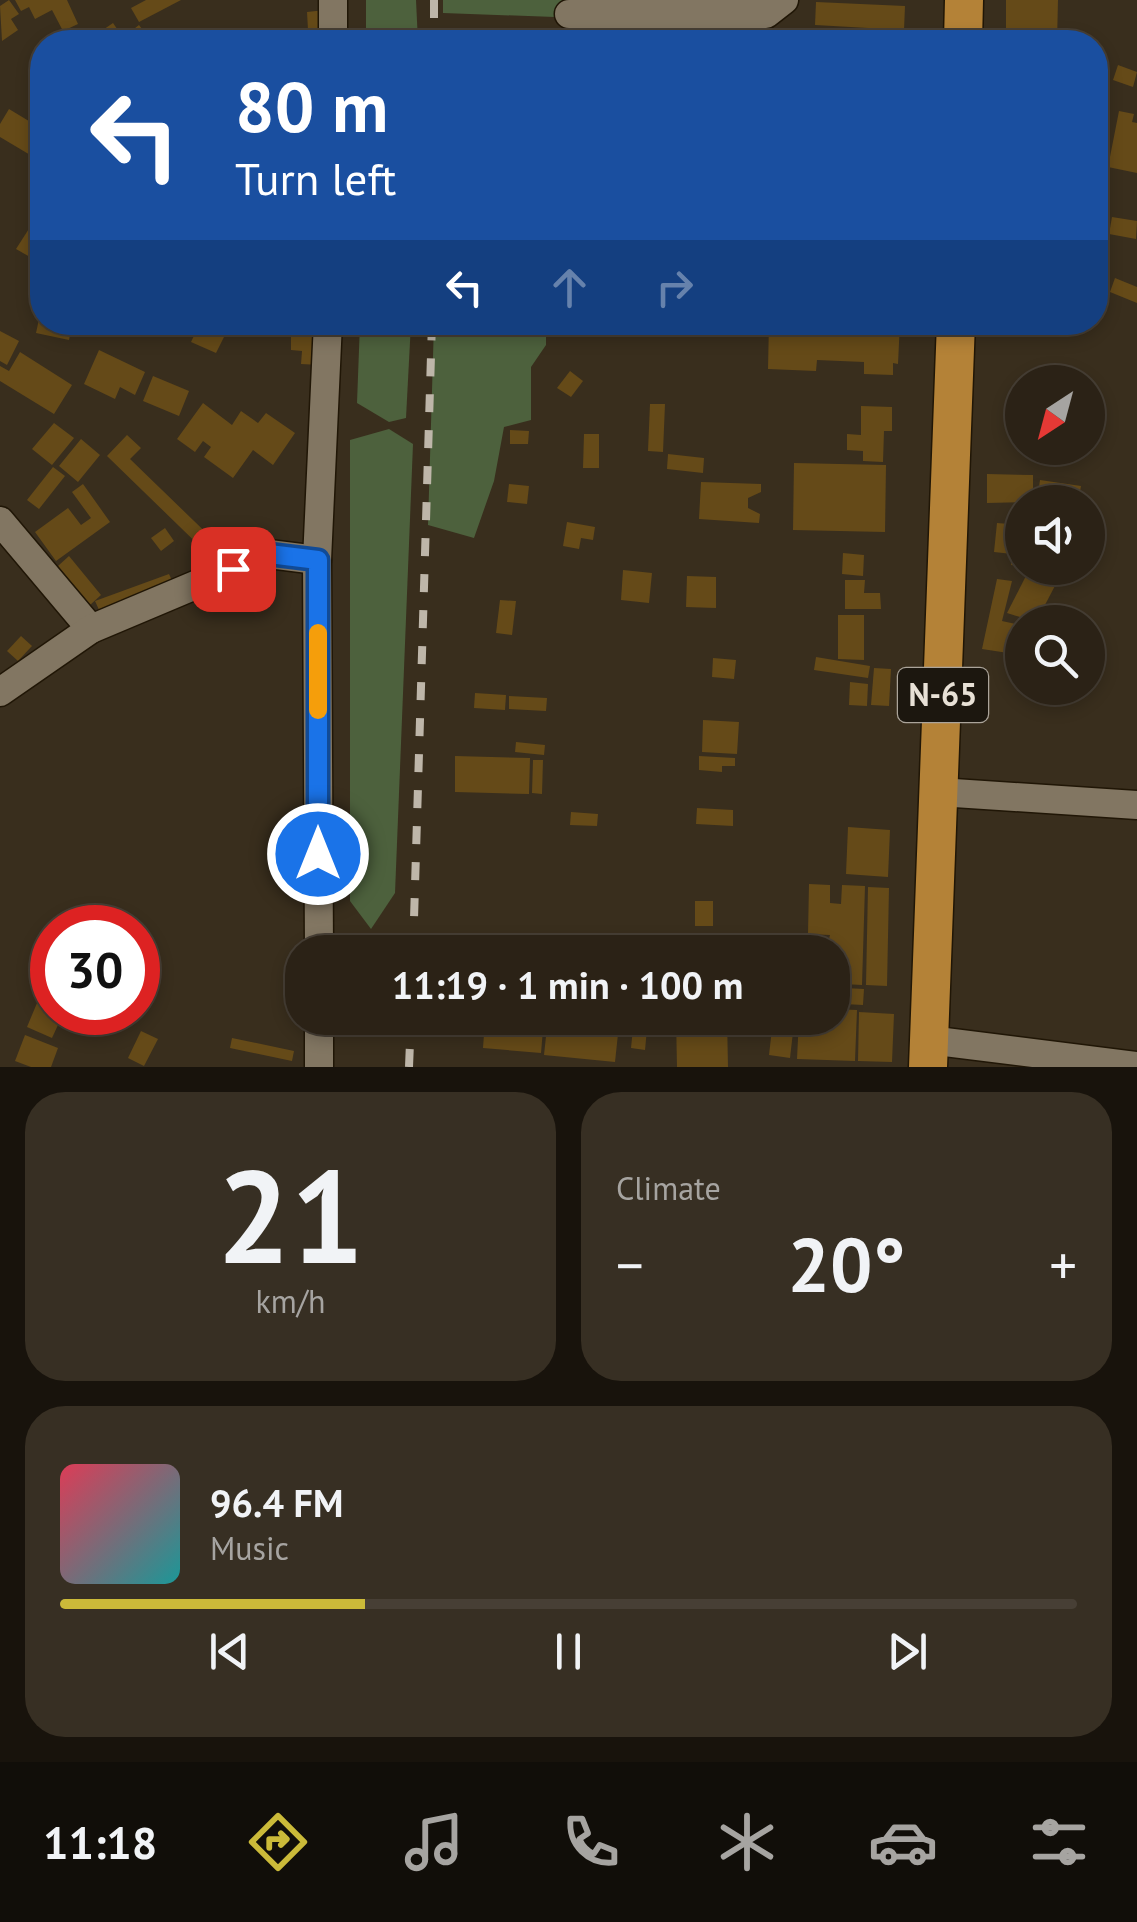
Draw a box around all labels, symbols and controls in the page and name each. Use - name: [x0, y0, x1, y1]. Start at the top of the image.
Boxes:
- text: 80 m: [235, 61, 388, 151]
- icon: left: [70, 70, 200, 200]
- text: Turn left: [235, 149, 396, 207]
- icon: left: [437, 260, 492, 315]
- icon: ahead: [542, 260, 597, 315]
- icon: right: [647, 260, 702, 315]
- north arrow: [1005, 365, 1105, 465]
- map controls: [1005, 365, 1105, 705]
- button: sound: [1005, 485, 1105, 585]
- pin: [191, 527, 276, 612]
- icon: arrive: [206, 542, 261, 597]
- button: search: [1005, 605, 1105, 705]
- road number: N-65: [898, 668, 988, 722]
- position arrow: [266, 802, 370, 906]
- speed limit sign: 30: [30, 905, 160, 1035]
- text: 11:19 · 1 min · 100 m: [392, 960, 743, 1009]
- text: 21: [217, 1131, 364, 1299]
- text: Climate: [616, 1167, 721, 1209]
- text: 20°: [788, 1216, 905, 1313]
- text: −: [616, 1229, 644, 1300]
- text: +: [1049, 1229, 1077, 1300]
- text: km/h: [255, 1280, 326, 1322]
- text: 96.4 FM: [210, 1478, 343, 1527]
- text: Music: [210, 1527, 289, 1569]
- icon: previous: [202, 1624, 257, 1679]
- icon: pause: [541, 1624, 596, 1679]
- icon: next: [880, 1624, 935, 1679]
- icon: directions: [243, 1807, 313, 1877]
- icon: music: [399, 1807, 469, 1877]
- icon: phone: [556, 1807, 626, 1877]
- icon: climate: [712, 1807, 782, 1877]
- icon: car: [868, 1807, 938, 1877]
- icon: filters: [1024, 1807, 1094, 1877]
- text: 11:18: [43, 1813, 157, 1871]

